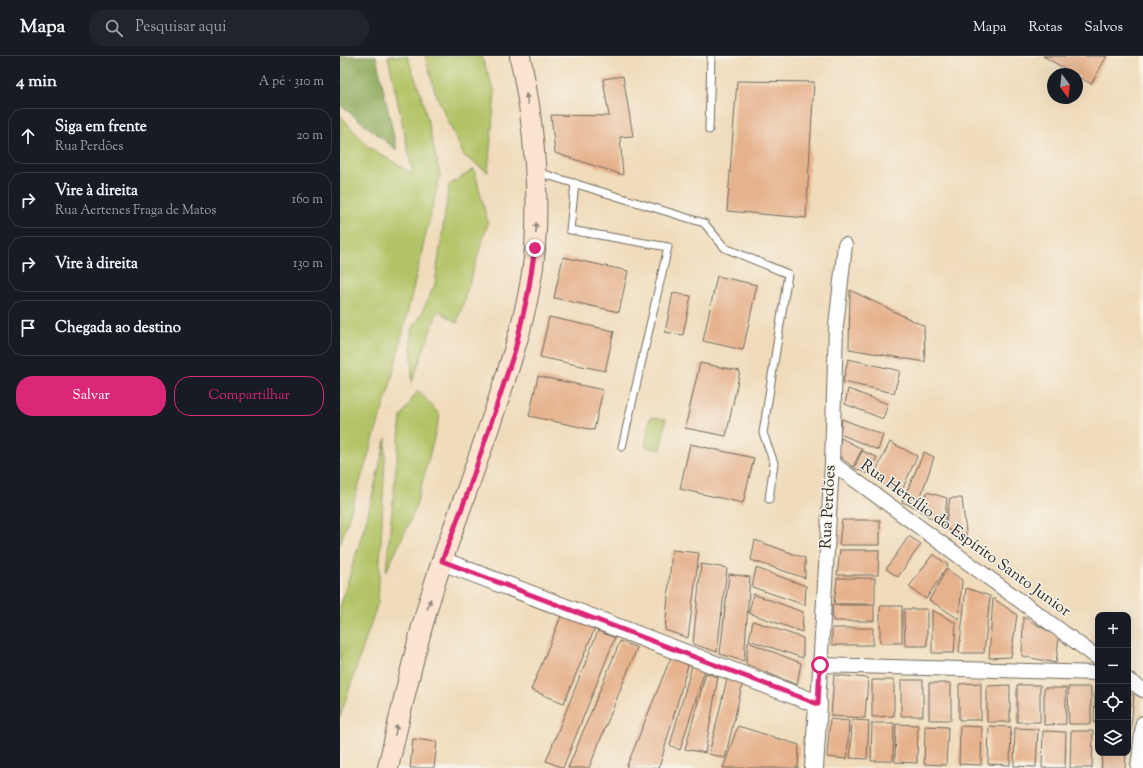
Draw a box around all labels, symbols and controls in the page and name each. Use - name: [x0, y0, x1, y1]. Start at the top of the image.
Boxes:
- search box: [89, 10, 369, 46]
- text: Mapa: [20, 14, 65, 41]
- icon: search: [103, 17, 125, 39]
- text: Pesquisar aqui: [135, 17, 226, 38]
- text: Mapa: [973, 18, 1006, 38]
- text: Rotas: [1028, 18, 1062, 38]
- text: Salvos: [1084, 18, 1123, 38]
- north arrow: [1047, 68, 1083, 104]
- text: 4 min: [16, 70, 57, 94]
- text: A pé · 310 m: [259, 73, 324, 91]
- one-way arrow: [524, 93, 530, 105]
- text: Siga em frente: [55, 117, 147, 138]
- icon: ahead: [17, 125, 39, 147]
- text: 20 m: [297, 127, 323, 145]
- text: Rua Perdões: [55, 138, 123, 156]
- text: Vire à direita: [55, 181, 138, 202]
- icon: right: [17, 189, 39, 211]
- text: 160 m: [292, 191, 323, 209]
- text: Rua Aertenes Fraga de Matos: [55, 202, 216, 220]
- one-way arrow: [532, 222, 539, 234]
- route end: [526, 239, 544, 257]
- icon: right: [17, 253, 39, 275]
- text: Vire à direita: [55, 254, 138, 275]
- text: 130 m: [293, 255, 323, 273]
- icon: arrive: [17, 317, 39, 339]
- text: Chegada ao destino: [55, 318, 181, 339]
- button: Salvar: [16, 376, 166, 416]
- button: Compartilhar: [174, 376, 324, 416]
- street label: Rua Hercílio do Espírito Santo Junior: [855, 455, 1075, 623]
- street label: Rua Perdões: [815, 464, 843, 550]
- one-way arrow: [426, 598, 432, 610]
- map controls: [1095, 612, 1131, 756]
- button: +: [1095, 612, 1131, 648]
- button: −: [1095, 648, 1131, 684]
- route start: [811, 656, 829, 674]
- button: locate: [1095, 684, 1131, 720]
- button: layers: [1095, 720, 1131, 756]
- one-way arrow: [394, 724, 400, 736]

